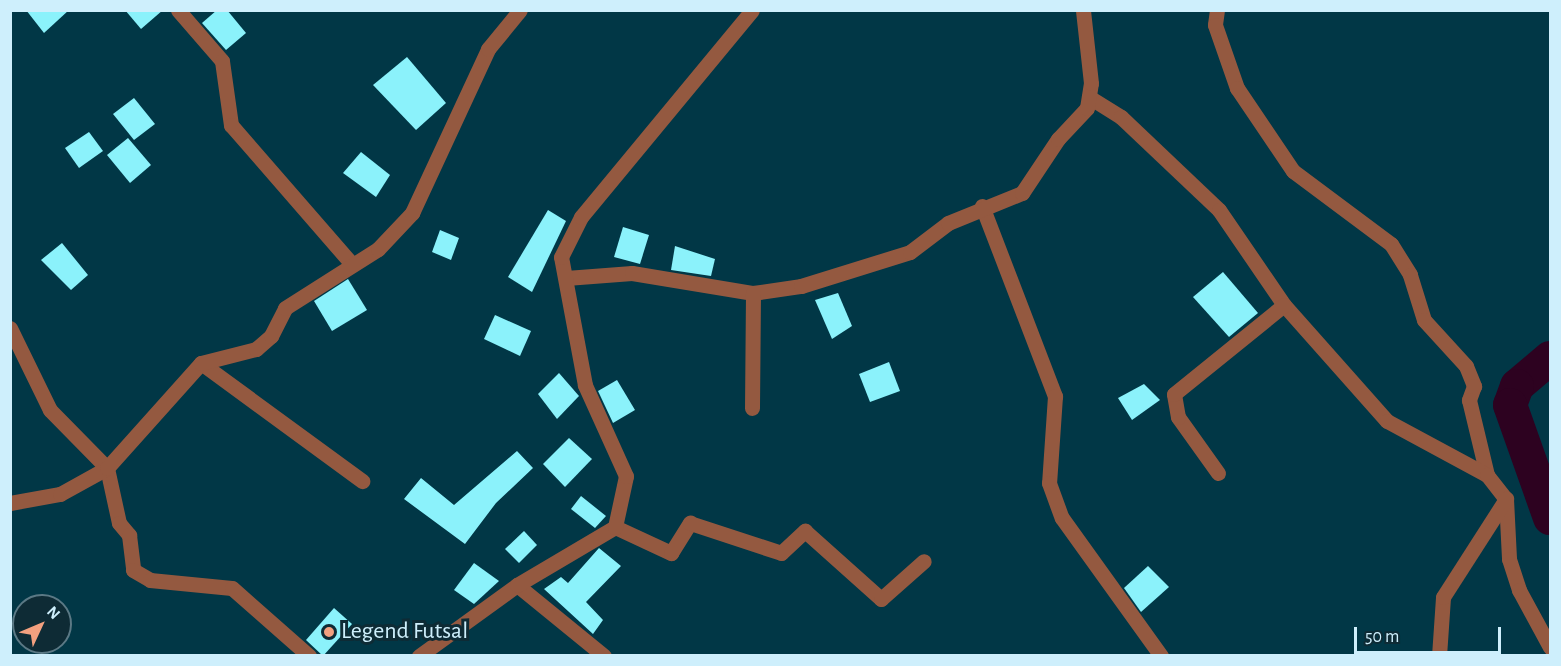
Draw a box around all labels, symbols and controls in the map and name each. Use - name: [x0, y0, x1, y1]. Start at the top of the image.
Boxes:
- north arrow: [12, 594, 72, 654]
- text: N: [44, 603, 63, 622]
- scale bar: [1357, 615, 1504, 653]
- place label: Legend Futsal: [341, 618, 468, 646]
- marker: Legend Futsal: [322, 625, 336, 639]
- text: 50 m: [1365, 628, 1399, 646]

